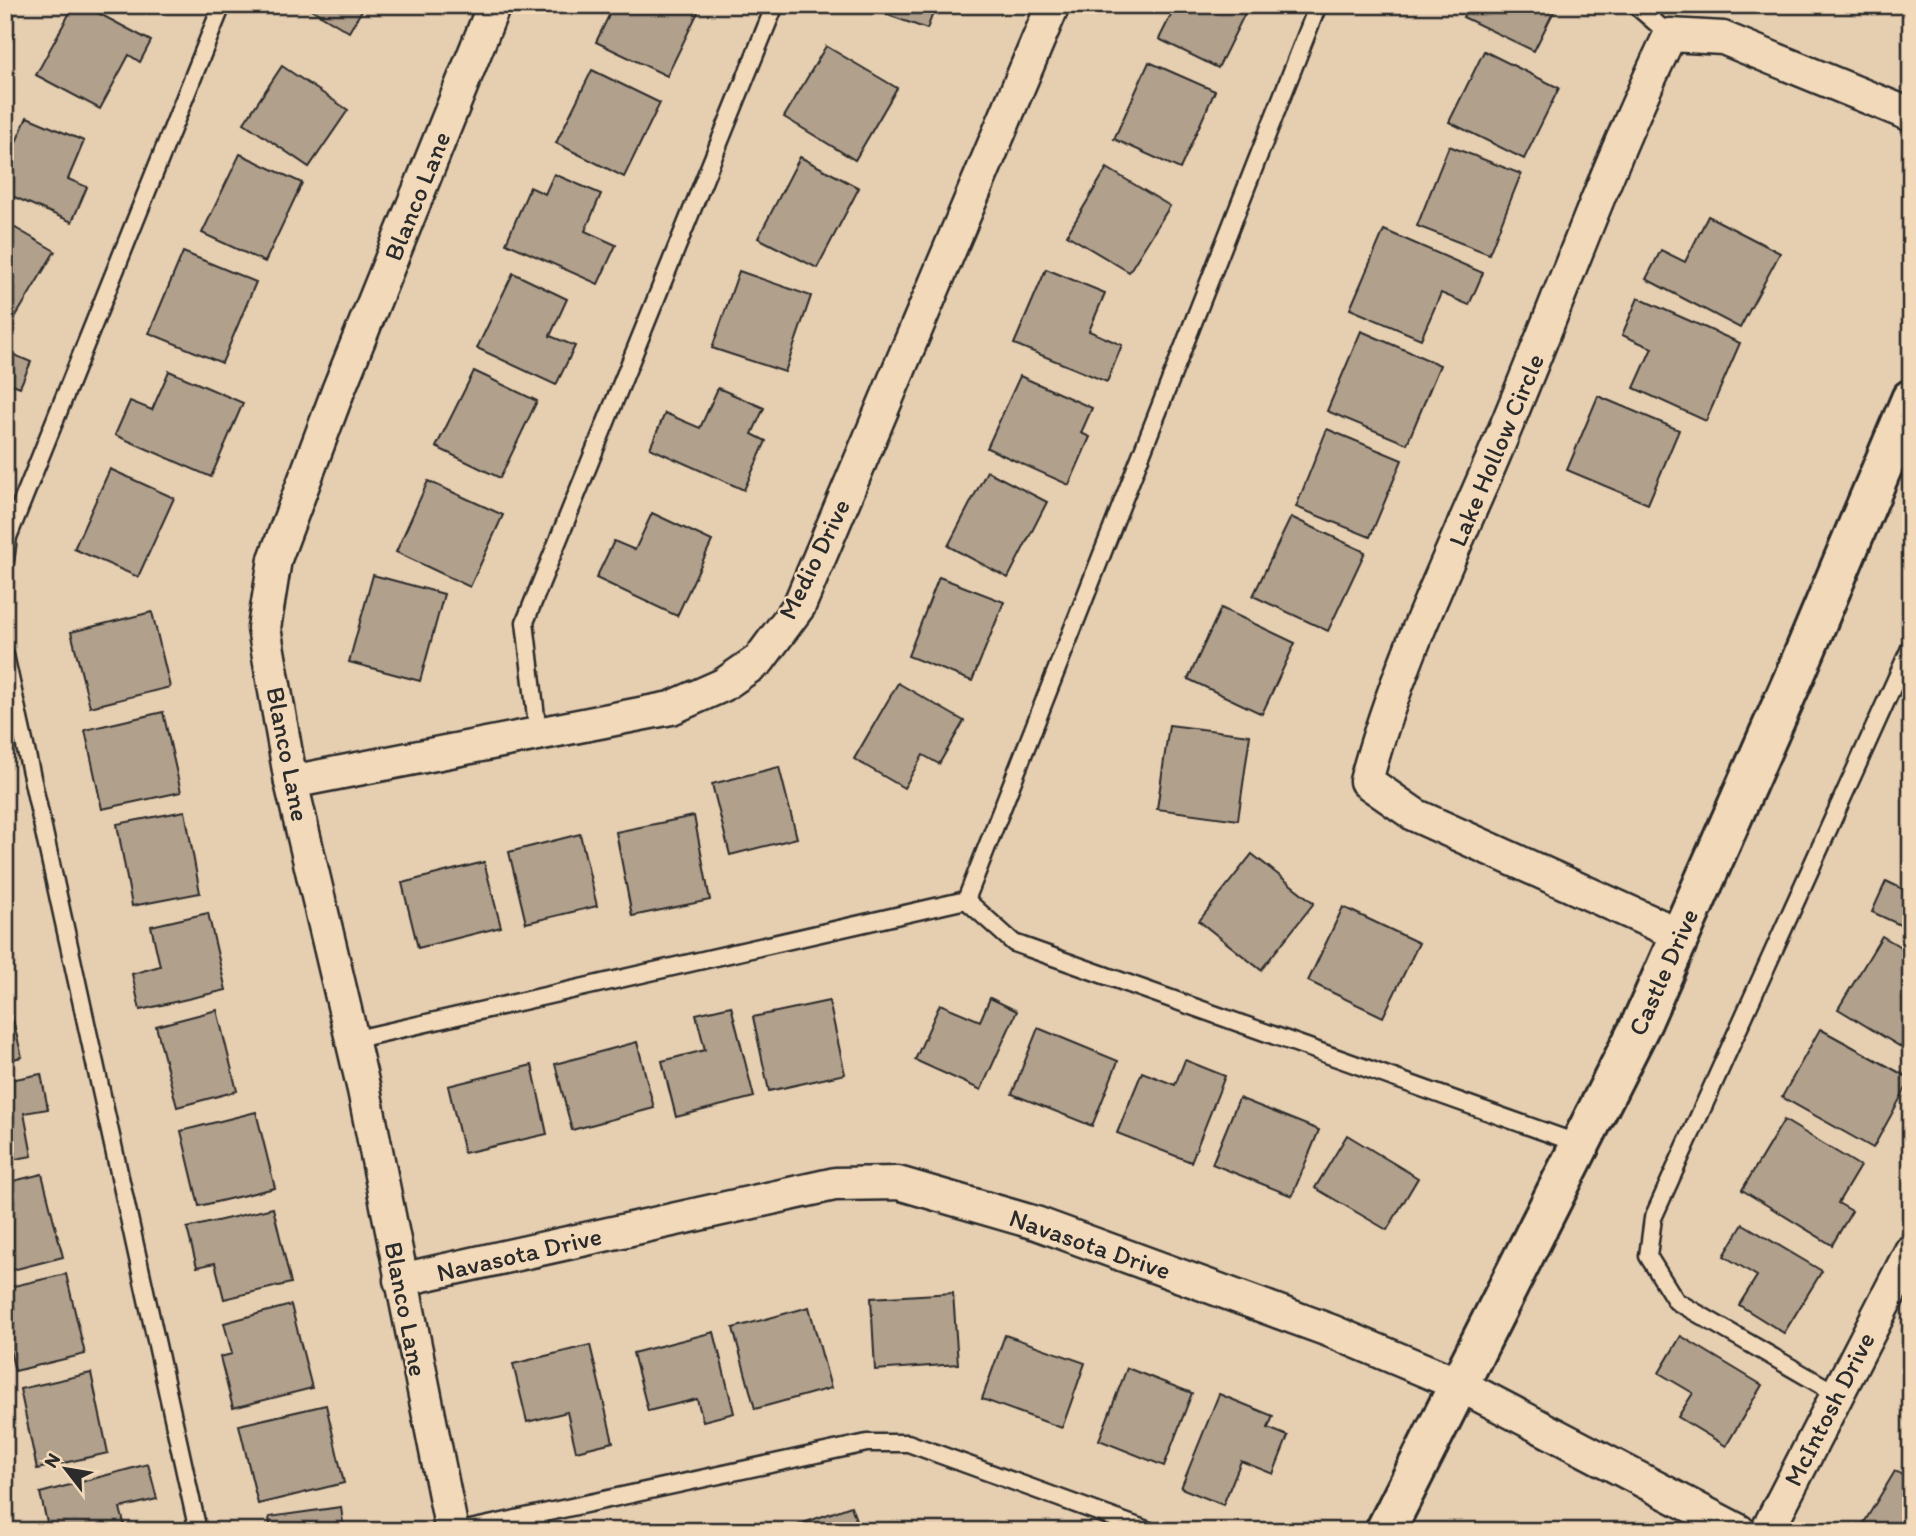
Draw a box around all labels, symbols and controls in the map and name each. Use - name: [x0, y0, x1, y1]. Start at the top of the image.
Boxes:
- street label: Blanco Lane: [377, 127, 457, 265]
- street label: Lake Hollow Circle: [1441, 349, 1551, 551]
- street label: Medio Drive: [771, 493, 857, 625]
- street label: Blanco Lane: [259, 684, 317, 824]
- street label: Castle Drive: [1621, 904, 1705, 1040]
- street label: Navasota Drive: [1005, 1201, 1175, 1287]
- street label: Navasota Drive: [433, 1219, 605, 1289]
- street label: Blanco Lane: [377, 1239, 435, 1379]
- street label: McIntosh Drive: [1776, 1327, 1882, 1491]
- north arrow: [32, 1434, 102, 1504]
- text: N: [39, 1449, 65, 1472]

